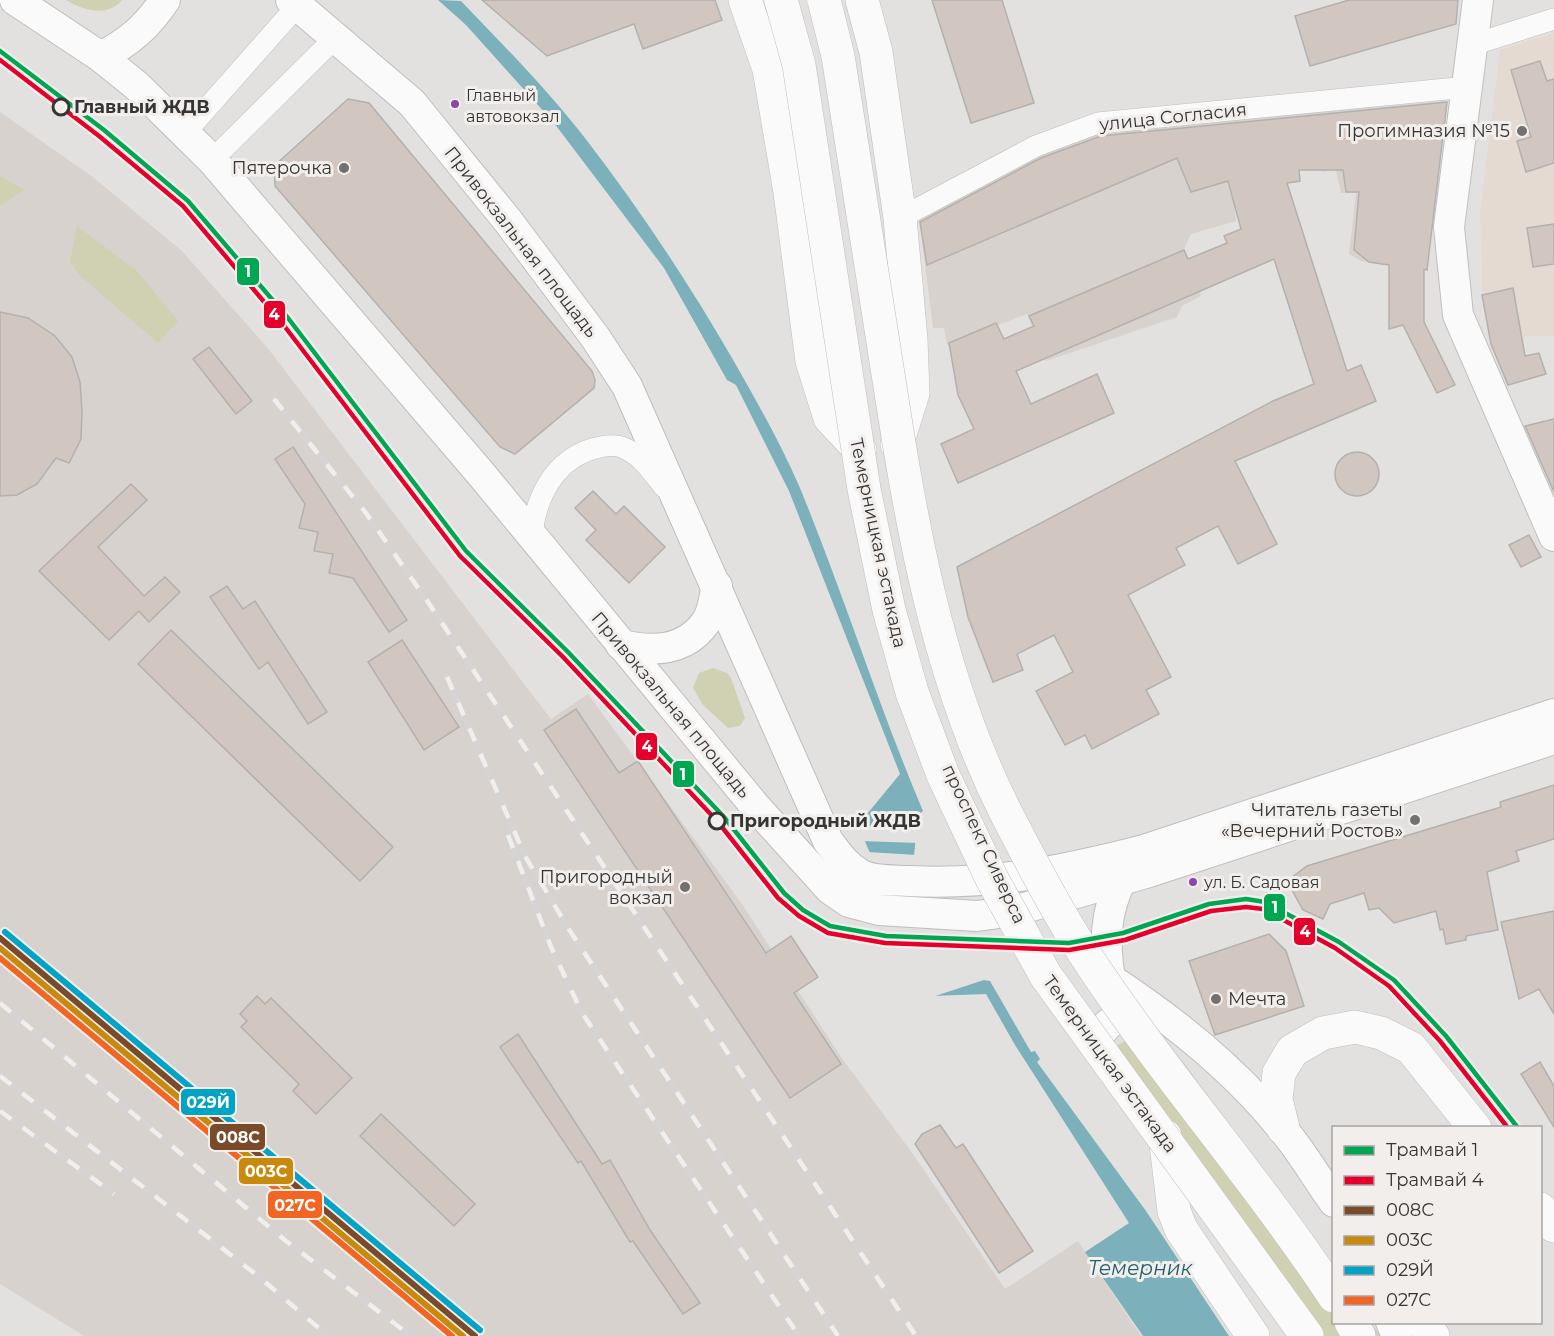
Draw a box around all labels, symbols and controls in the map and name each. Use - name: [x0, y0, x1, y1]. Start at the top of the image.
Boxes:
- place label: Главный автовокзал: [466, 86, 560, 126]
- place label: Главный ЖДВ: [74, 96, 210, 118]
- marker: Главный ЖДВ: [52, 98, 70, 116]
- marker: Главный автовокзал: [449, 98, 461, 110]
- street label: улица Согласия: [1097, 98, 1248, 136]
- place label: Прогимназия №15: [1337, 120, 1510, 142]
- marker: Прогимназия №15: [1515, 124, 1529, 138]
- street label: Привокзальная площадь: [440, 142, 602, 342]
- place label: Пятерочка: [232, 157, 332, 179]
- marker: Пятерочка: [337, 161, 351, 175]
- line badge: 1: [236, 257, 260, 286]
- text: 1: [245, 262, 251, 281]
- line badge: 4: [263, 300, 286, 329]
- text: 4: [268, 305, 280, 324]
- street label: Темерницкая эстакада: [845, 436, 911, 650]
- street label: Привокзальная площадь: [587, 607, 755, 803]
- line badge: 4: [635, 732, 658, 761]
- text: 4: [641, 737, 653, 756]
- line badge: 1: [672, 760, 695, 788]
- street label: проспект Сиверса: [937, 761, 1031, 927]
- text: 1: [680, 765, 686, 784]
- place label: Читатель газеты «Вечерний Ростов»: [1221, 799, 1403, 842]
- place label: Пригородный ЖДВ: [730, 810, 921, 832]
- marker: Пригородный ЖДВ: [708, 812, 726, 830]
- marker: Читатель газеты «Вечерний Ростов»: [1408, 813, 1422, 827]
- place label: Пригородный вокзал: [540, 866, 673, 909]
- place label: ул. Б. Садовая: [1203, 873, 1319, 892]
- marker: ул. Б. Садовая: [1187, 876, 1199, 888]
- marker: Пригородный вокзал: [678, 880, 692, 894]
- line badge: 1: [1263, 893, 1286, 922]
- text: 1: [1272, 898, 1278, 917]
- line badge: 4: [1293, 917, 1316, 946]
- text: 4: [1299, 922, 1311, 941]
- street label: Темерницкая эстакада: [1038, 971, 1182, 1157]
- place label: Мечта: [1228, 988, 1286, 1010]
- marker: Мечта: [1209, 992, 1223, 1006]
- line badge: 029Й: [180, 1088, 236, 1116]
- text: 029Й: [186, 1092, 230, 1112]
- line badge: 008С: [209, 1123, 266, 1151]
- legend: [1332, 1126, 1542, 1324]
- text: 008С: [216, 1128, 260, 1147]
- text: Трамвай 1: [1386, 1139, 1478, 1161]
- line badge: 003С: [238, 1157, 294, 1185]
- text: 003С: [245, 1162, 288, 1181]
- text: Трамвай 4: [1386, 1169, 1484, 1191]
- line badge: 027С: [267, 1190, 323, 1219]
- text: 027С: [274, 1196, 316, 1215]
- text: 008С: [1386, 1199, 1434, 1221]
- text: 003С: [1386, 1229, 1433, 1251]
- water label: Темерник: [1088, 1256, 1193, 1280]
- text: 029Й: [1386, 1259, 1434, 1281]
- text: 027С: [1386, 1289, 1431, 1311]

